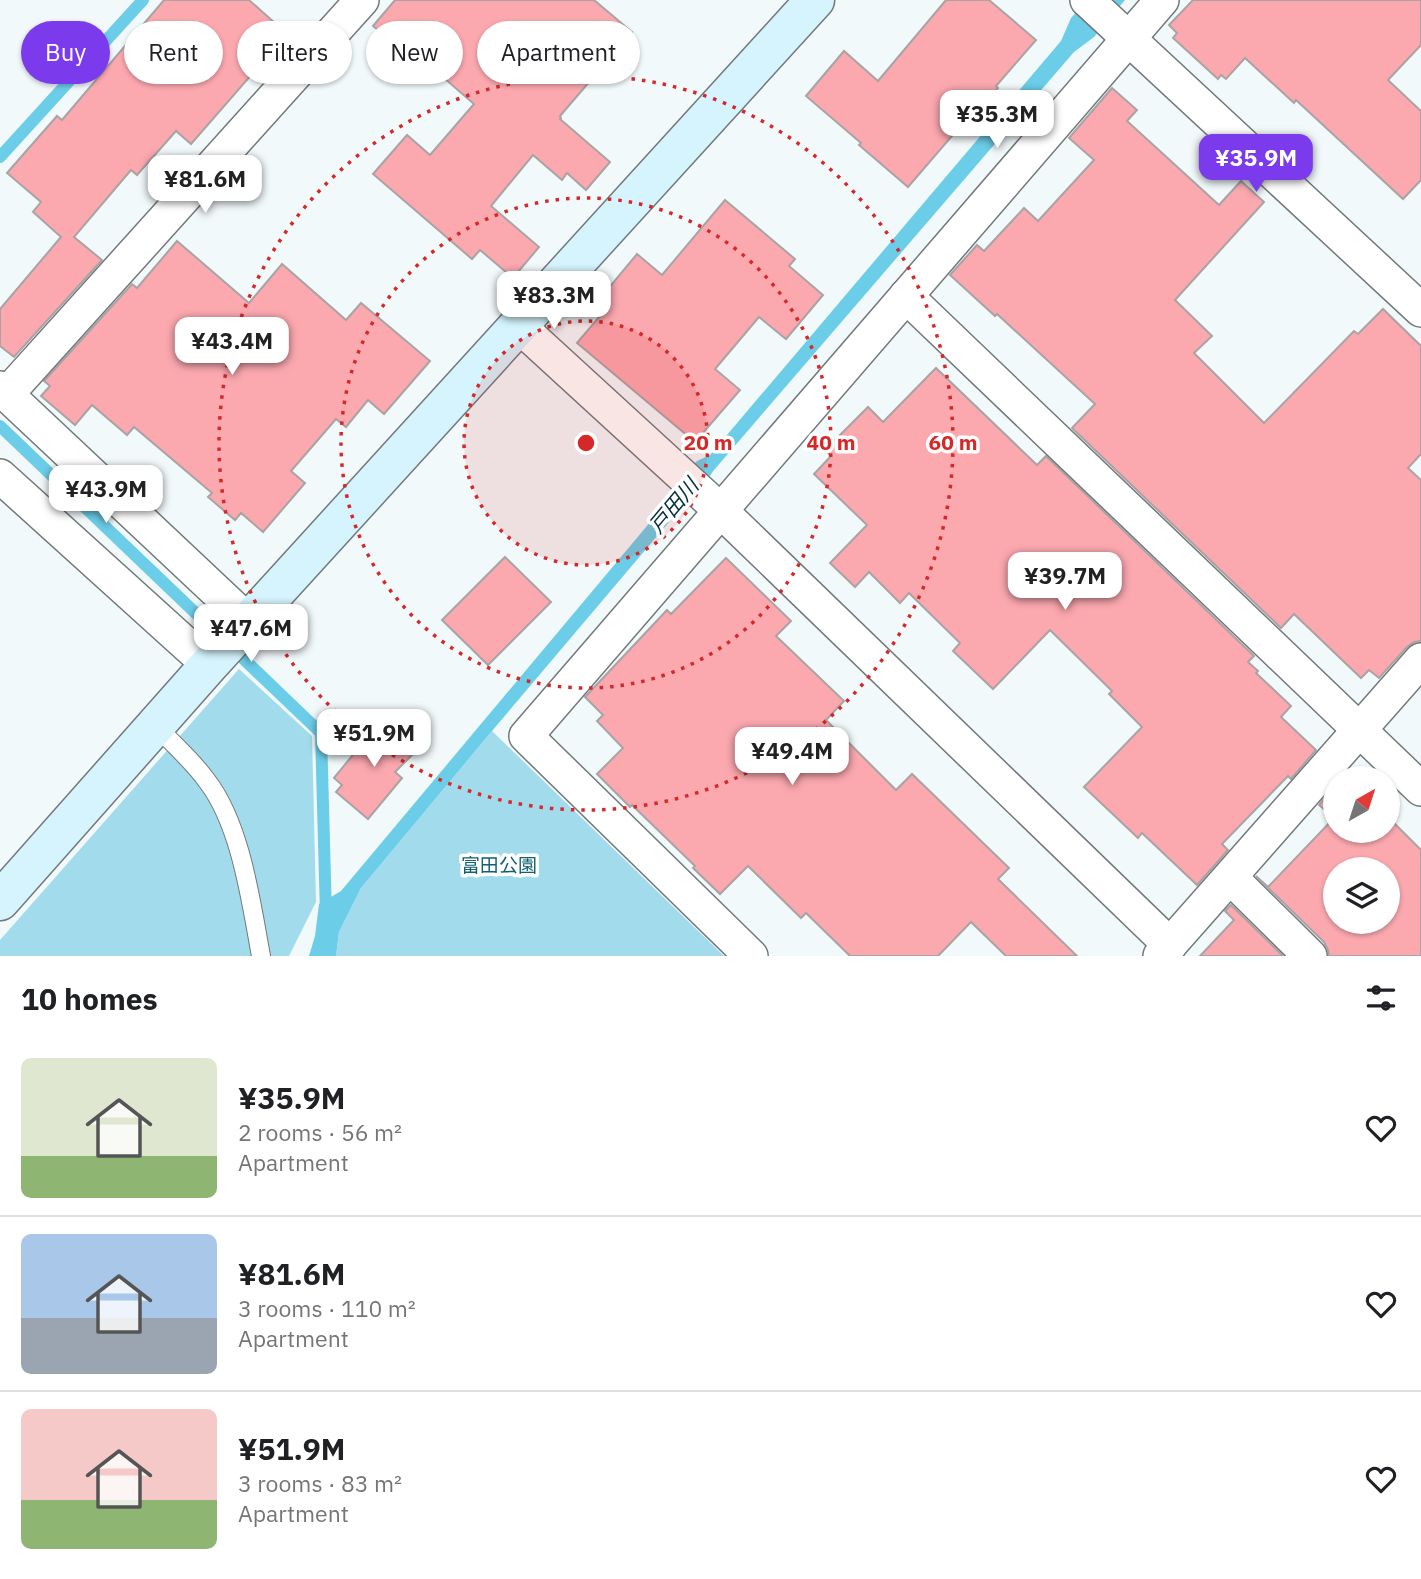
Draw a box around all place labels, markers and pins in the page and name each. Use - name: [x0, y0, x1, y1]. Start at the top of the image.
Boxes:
- pin: ¥35.3M: [940, 90, 1054, 150]
- pin: ¥35.9M: [1199, 134, 1313, 194]
- pin: ¥81.6M: [148, 156, 262, 215]
- pin: ¥83.3M: [497, 272, 611, 331]
- pin: ¥43.4M: [175, 318, 289, 377]
- centre of rings: [574, 431, 598, 455]
- pin: ¥43.9M: [49, 466, 163, 525]
- pin: ¥39.7M: [1008, 552, 1122, 612]
- pin: ¥47.6M: [194, 604, 308, 664]
- pin: ¥51.9M: [317, 710, 431, 769]
- pin: ¥49.4M: [735, 728, 849, 787]

